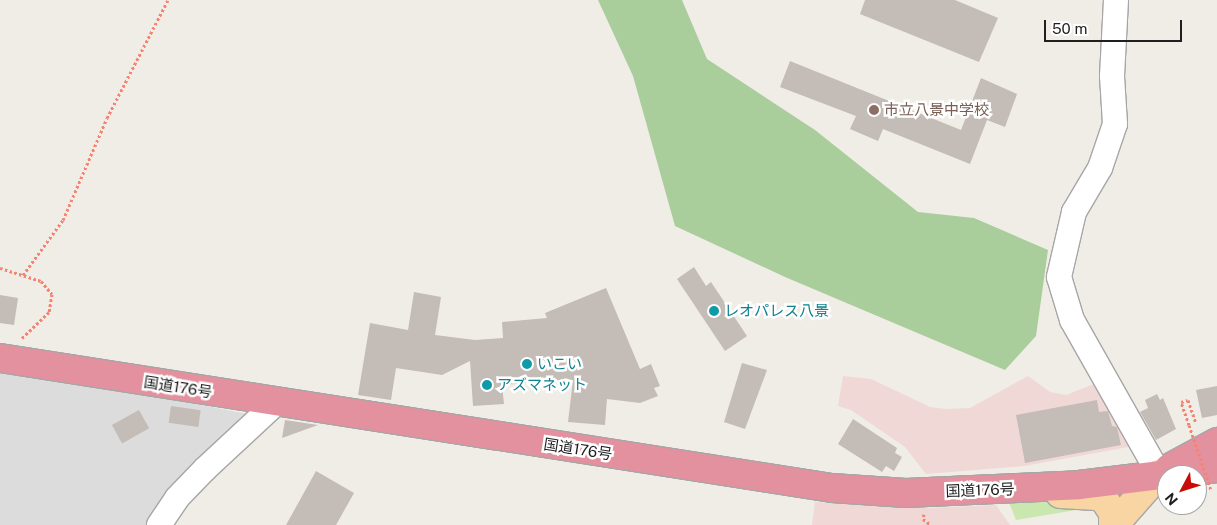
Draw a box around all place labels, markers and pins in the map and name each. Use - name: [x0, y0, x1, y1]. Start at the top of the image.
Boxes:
- place label: 市立八景中学校: [884, 101, 989, 119]
- marker: 市立八景中学校: [868, 104, 880, 116]
- place label: レオパレス八景: [724, 302, 829, 320]
- marker: レオパレス八景: [708, 305, 720, 317]
- place label: いこい: [537, 355, 582, 373]
- marker: いこい: [521, 358, 533, 370]
- place label: アズマネット: [497, 376, 587, 394]
- marker: アズマネット: [481, 379, 493, 391]

